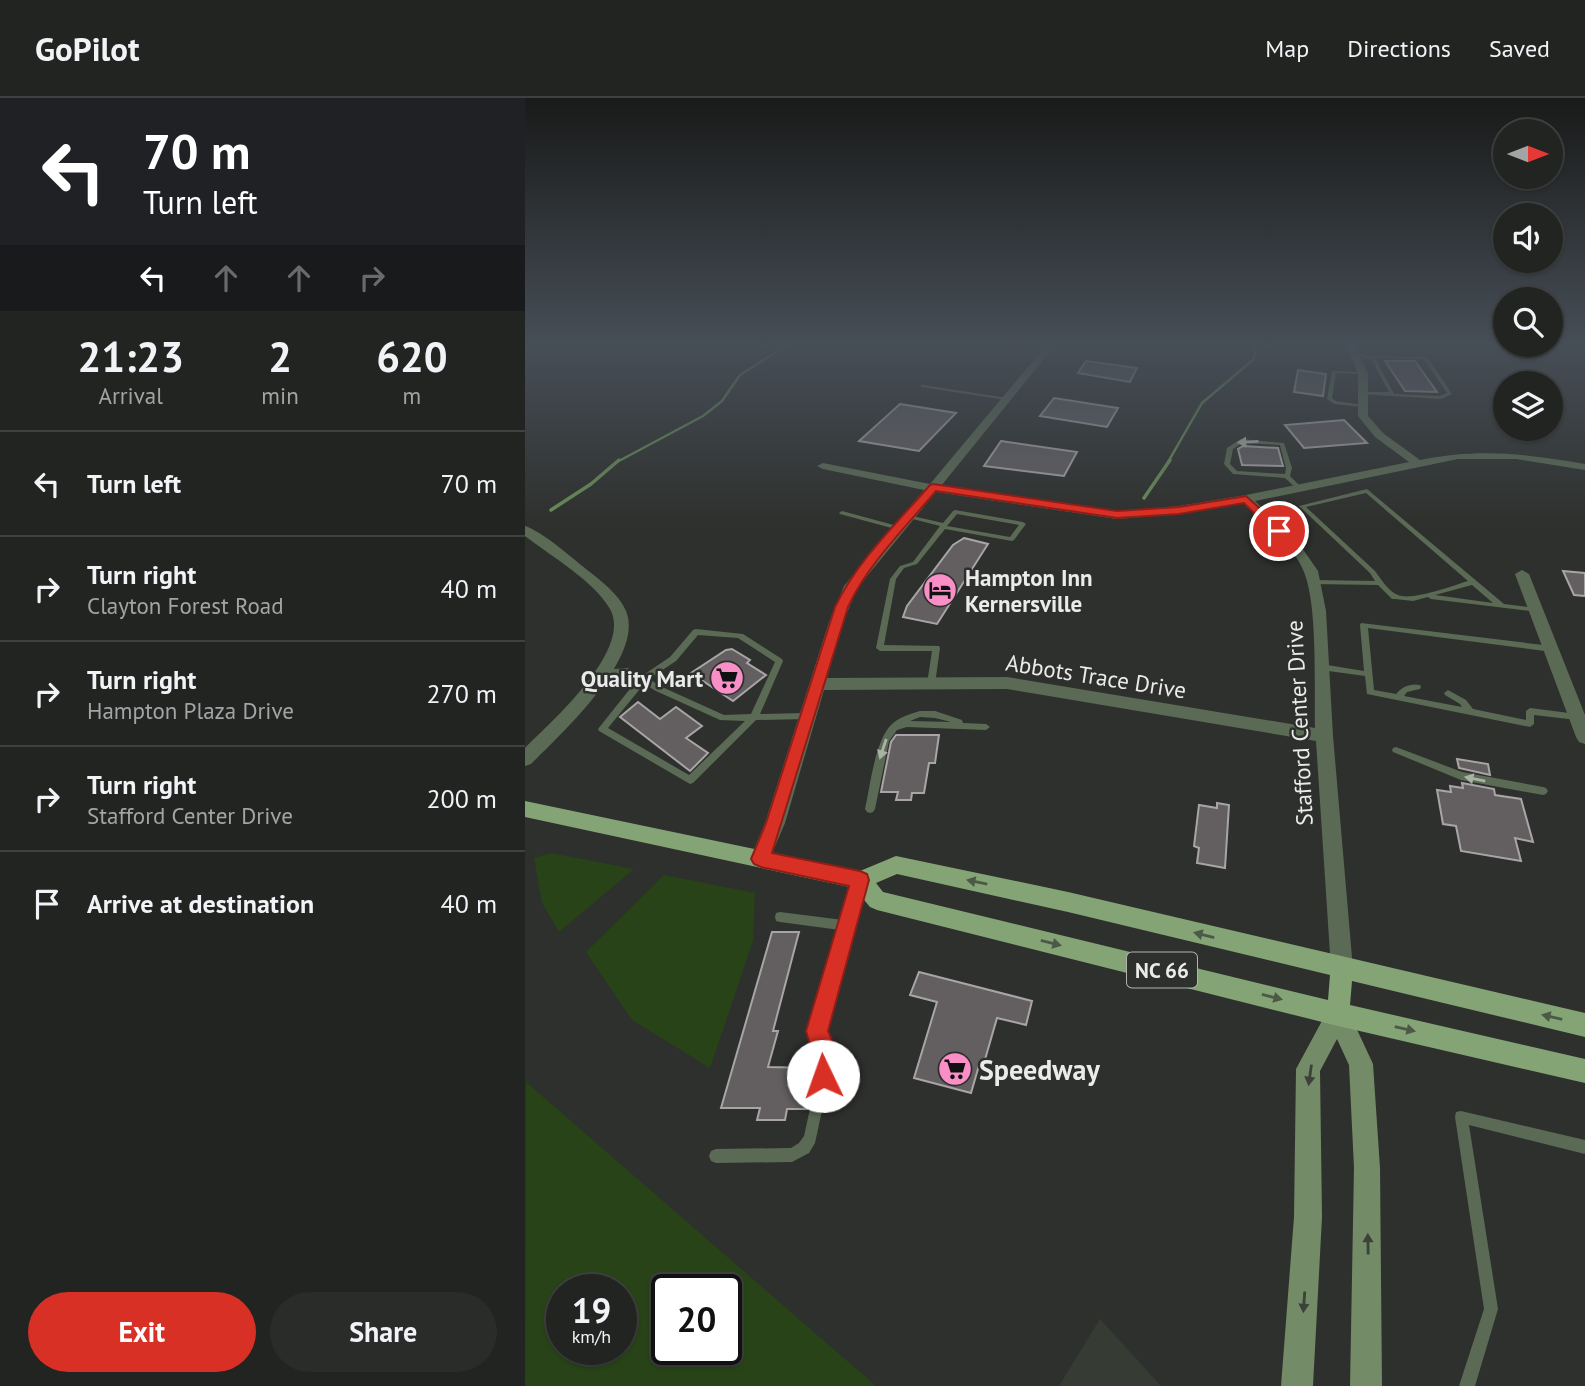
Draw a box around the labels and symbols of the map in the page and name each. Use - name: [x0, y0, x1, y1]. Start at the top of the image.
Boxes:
- north arrow: [1493, 119, 1563, 189]
- one-way arrow: [1237, 437, 1259, 448]
- pin: [1249, 501, 1309, 561]
- place label: Hampton Inn Kernersville: [965, 563, 1093, 618]
- hotel icon: Hampton Inn Kernersville: [921, 571, 959, 609]
- street label: Stafford Center Drive: [1279, 619, 1319, 827]
- street label: Abbots Trace Drive: [1004, 647, 1188, 705]
- supermarket icon: Quality Mart: [708, 659, 746, 697]
- place label: Quality Mart: [581, 664, 703, 693]
- one-way arrow: [878, 739, 888, 760]
- one-way arrow: [1464, 773, 1486, 784]
- one-way arrow: [966, 877, 988, 888]
- one-way arrow: [1193, 930, 1215, 941]
- one-way arrow: [1041, 938, 1063, 949]
- road number: NC 66: [1127, 952, 1197, 988]
- one-way arrow: [1261, 992, 1283, 1003]
- one-way arrow: [1541, 1011, 1563, 1022]
- one-way arrow: [1394, 1024, 1416, 1035]
- position arrow: [786, 1039, 860, 1113]
- supermarket icon: Speedway: [936, 1050, 974, 1088]
- place label: Speedway: [979, 1051, 1100, 1088]
- one-way arrow: [1304, 1064, 1315, 1086]
- one-way arrow: [1362, 1233, 1374, 1255]
- speed limit sign: 20: [651, 1274, 742, 1365]
- one-way arrow: [1298, 1291, 1309, 1313]

